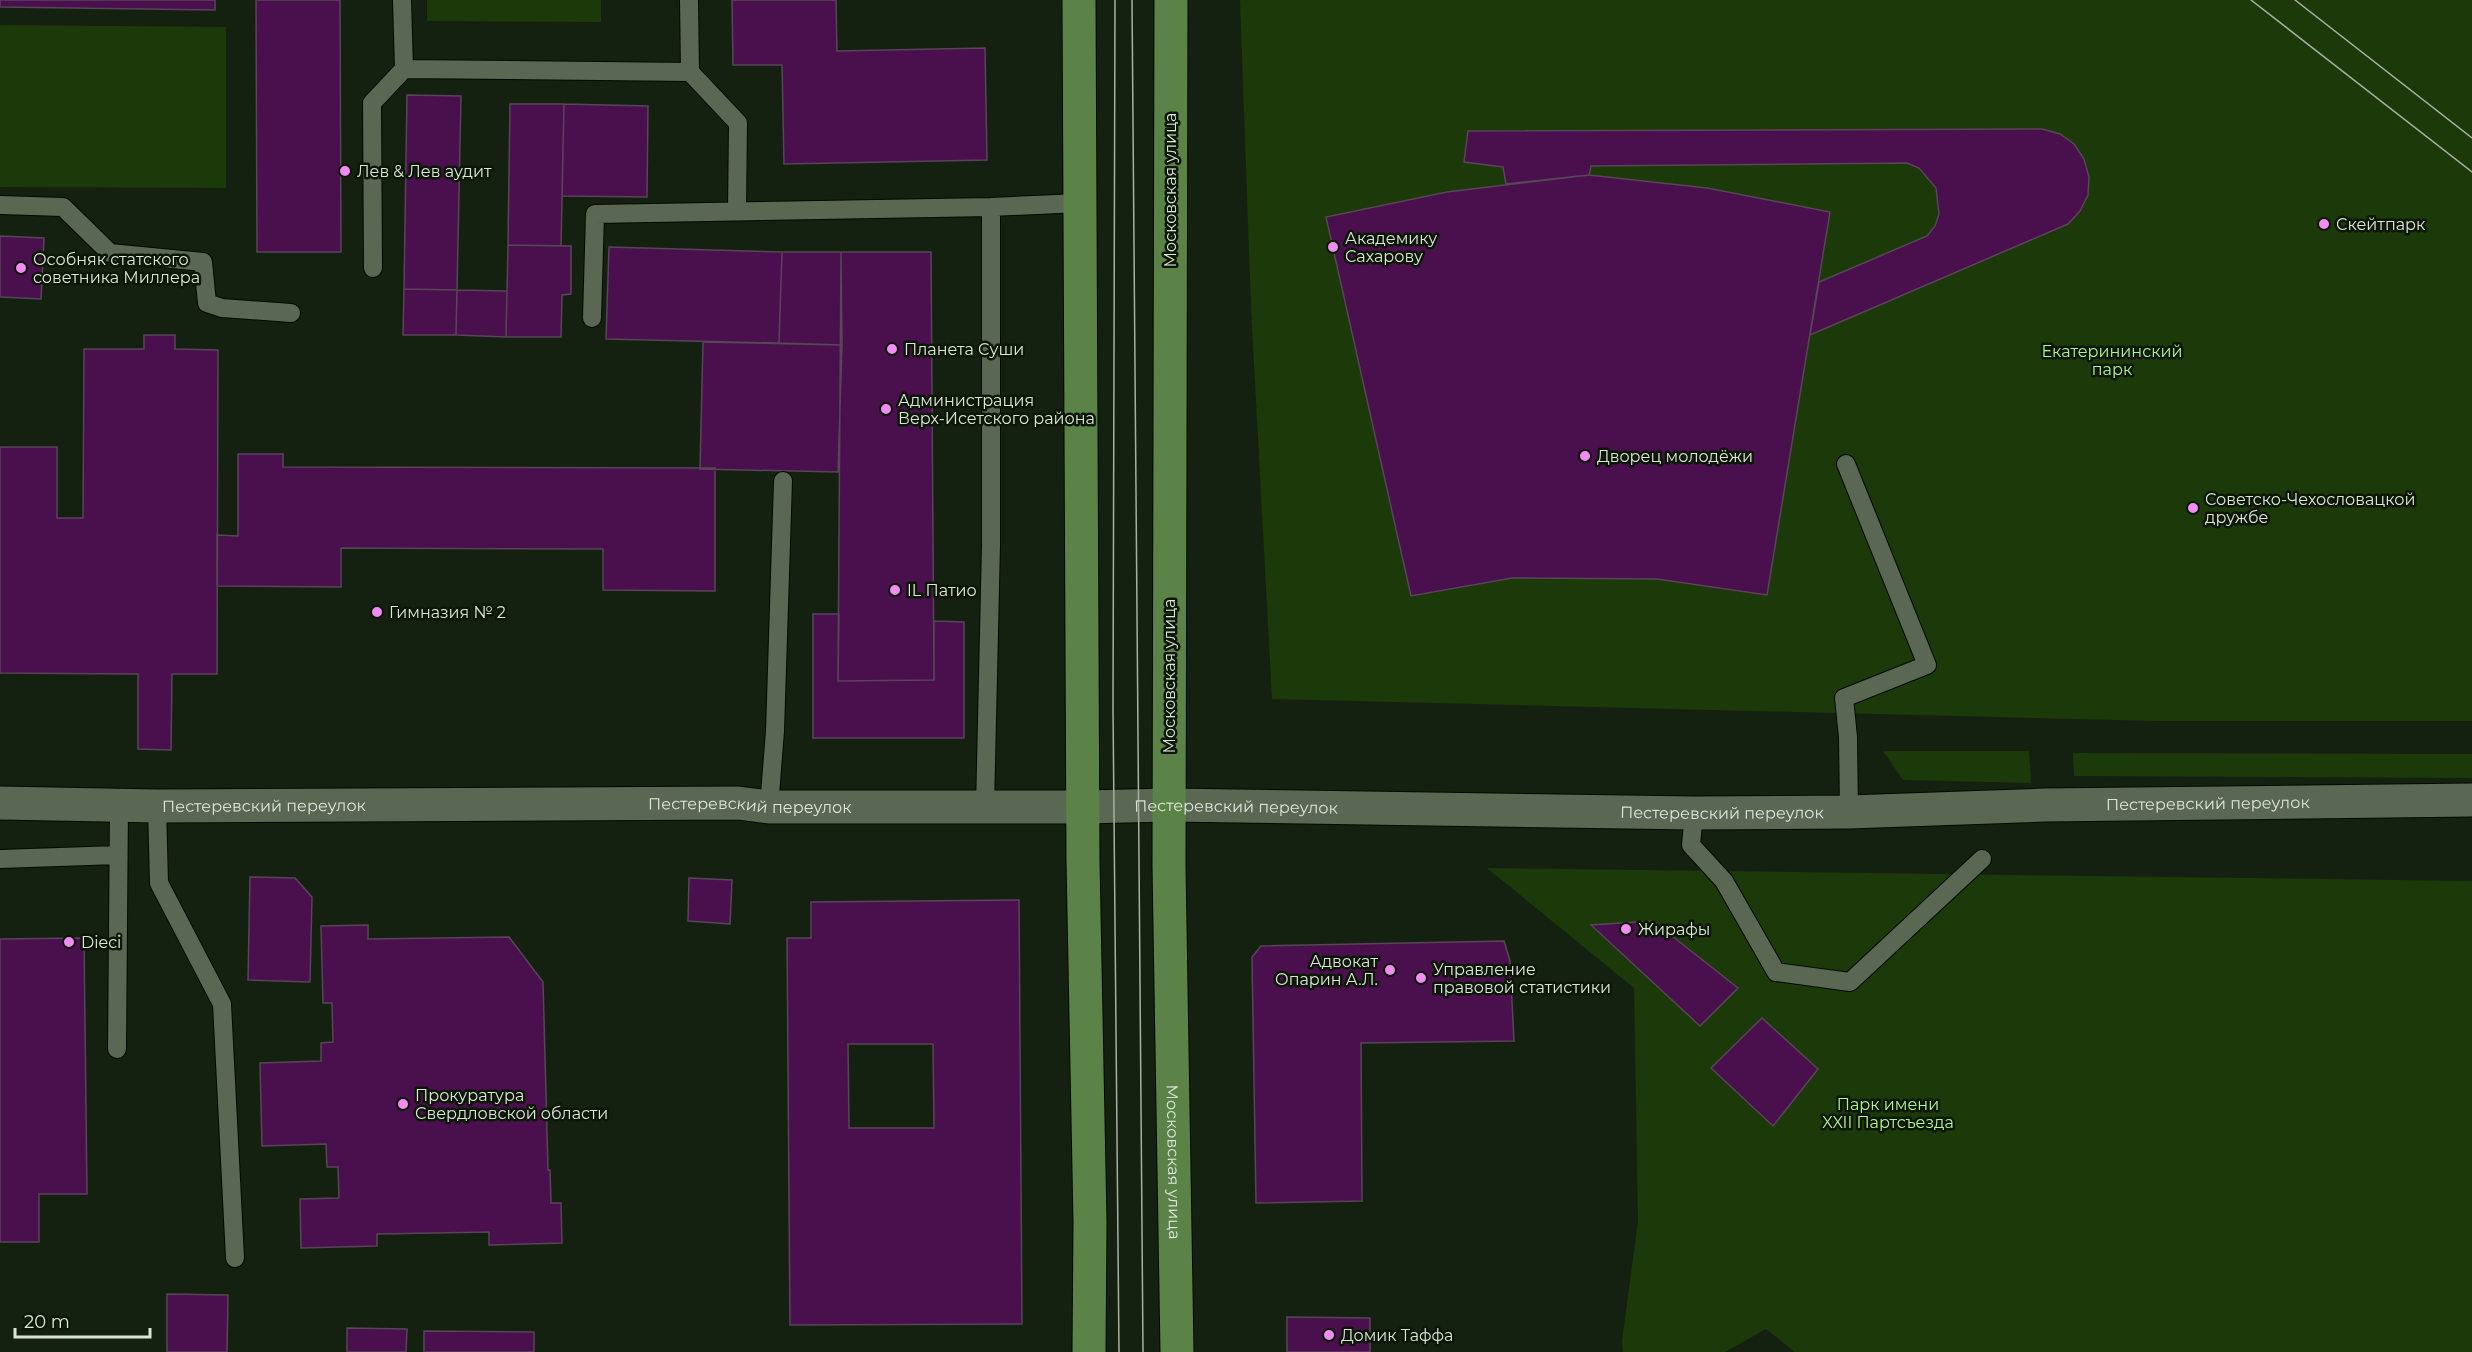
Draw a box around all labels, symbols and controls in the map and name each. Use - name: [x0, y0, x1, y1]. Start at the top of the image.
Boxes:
- street label: Московская улица: [1161, 113, 1180, 267]
- place label: Лев & Лев аудит: [357, 162, 492, 181]
- marker: Лев & Лев аудит: [338, 164, 352, 178]
- place label: Скейтпарк: [2336, 215, 2426, 234]
- marker: Скейтпарк: [2317, 217, 2331, 231]
- place label: Академику Сахарову: [1345, 229, 1437, 266]
- marker: Академику Сахарову: [1326, 240, 1340, 254]
- place label: Особняк статского советника Миллера: [33, 250, 200, 287]
- marker: Особняк статского советника Миллера: [14, 261, 28, 275]
- place label: Планета Суши: [904, 340, 1024, 359]
- marker: Планета Суши: [885, 342, 899, 356]
- park label: Екатерининский парк: [2042, 342, 2183, 379]
- place label: Администрация Верх-Исетского района: [898, 391, 1095, 428]
- marker: Администрация Верх-Исетского района: [879, 402, 893, 416]
- place label: Дворец молодёжи: [1597, 447, 1753, 466]
- marker: Дворец молодёжи: [1578, 449, 1592, 463]
- place label: Советско-Чехословацкой дружбе: [2205, 490, 2416, 527]
- marker: Советско-Чехословацкой дружбе: [2186, 501, 2200, 515]
- place label: IL Патио: [907, 581, 977, 600]
- marker: IL Патио: [888, 583, 902, 597]
- street label: Московская улица: [1160, 599, 1179, 753]
- place label: Гимназия № 2: [389, 603, 506, 622]
- marker: Гимназия № 2: [370, 605, 384, 619]
- street label: Пестеревский переулок: [2106, 793, 2310, 814]
- street label: Пестеревский переулок: [648, 794, 852, 817]
- street label: Пестеревский переулок: [162, 796, 367, 816]
- street label: Пестеревский переулок: [1134, 796, 1339, 818]
- street label: Пестеревский переулок: [1620, 803, 1825, 823]
- place label: Жирафы: [1638, 920, 1710, 939]
- marker: Жирафы: [1619, 922, 1633, 936]
- place label: Dieci: [81, 933, 121, 952]
- marker: Dieci: [62, 935, 76, 949]
- place label: Адвокат Опарин А.Л.: [1275, 952, 1378, 989]
- place label: Управление правовой статистики: [1433, 960, 1611, 997]
- marker: Адвокат Опарин А.Л.: [1383, 963, 1397, 977]
- marker: Управление правовой статистики: [1414, 971, 1428, 985]
- street label: Московская улица: [1163, 1084, 1184, 1240]
- place label: Прокуратура Свердловской области: [415, 1086, 608, 1123]
- park label: Парк имени XXII Партсъезда: [1822, 1095, 1954, 1132]
- marker: Прокуратура Свердловской области: [396, 1097, 410, 1111]
- scale bar: [15, 1301, 150, 1339]
- text: 20 m: [24, 1311, 70, 1333]
- place label: Домик Таффа: [1341, 1326, 1453, 1345]
- marker: Домик Таффа: [1322, 1328, 1336, 1342]

